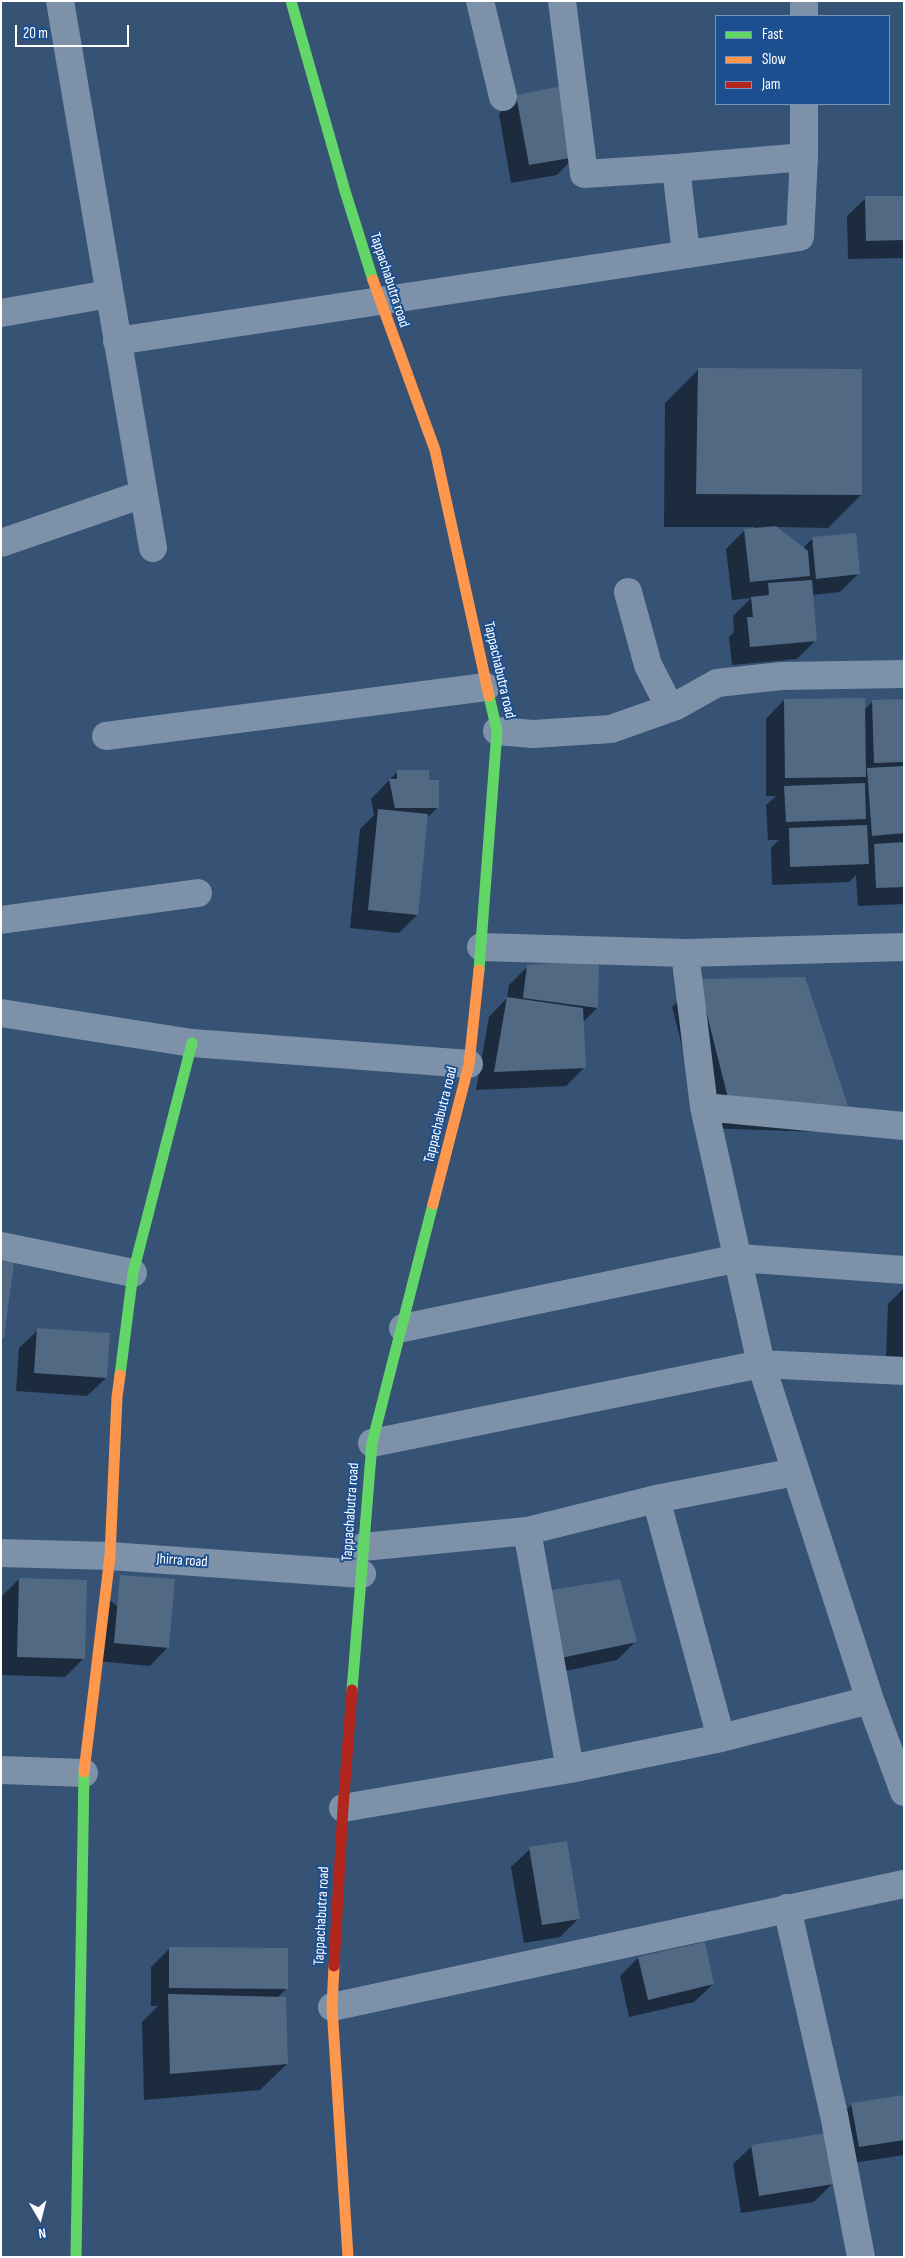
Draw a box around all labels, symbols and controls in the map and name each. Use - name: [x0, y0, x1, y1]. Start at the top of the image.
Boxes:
- scale bar: [18, 15, 131, 47]
- legend: [715, 15, 890, 105]
- text: 20 m: [23, 24, 48, 43]
- text: Fast: [762, 25, 783, 44]
- text: Slow: [762, 50, 786, 69]
- text: Jam: [762, 75, 780, 94]
- street label: Tappachabutra road: [365, 230, 413, 330]
- street label: Tappachabutra road: [479, 620, 519, 720]
- street label: Tappachabutra road: [420, 1065, 462, 1165]
- street label: Tappachabutra road: [339, 1462, 363, 1562]
- street label: Jhirra road: [156, 1550, 208, 1572]
- street label: Tappachabutra road: [310, 1866, 334, 1966]
- north arrow: [15, 2193, 65, 2243]
- text: N: [37, 2224, 47, 2242]

